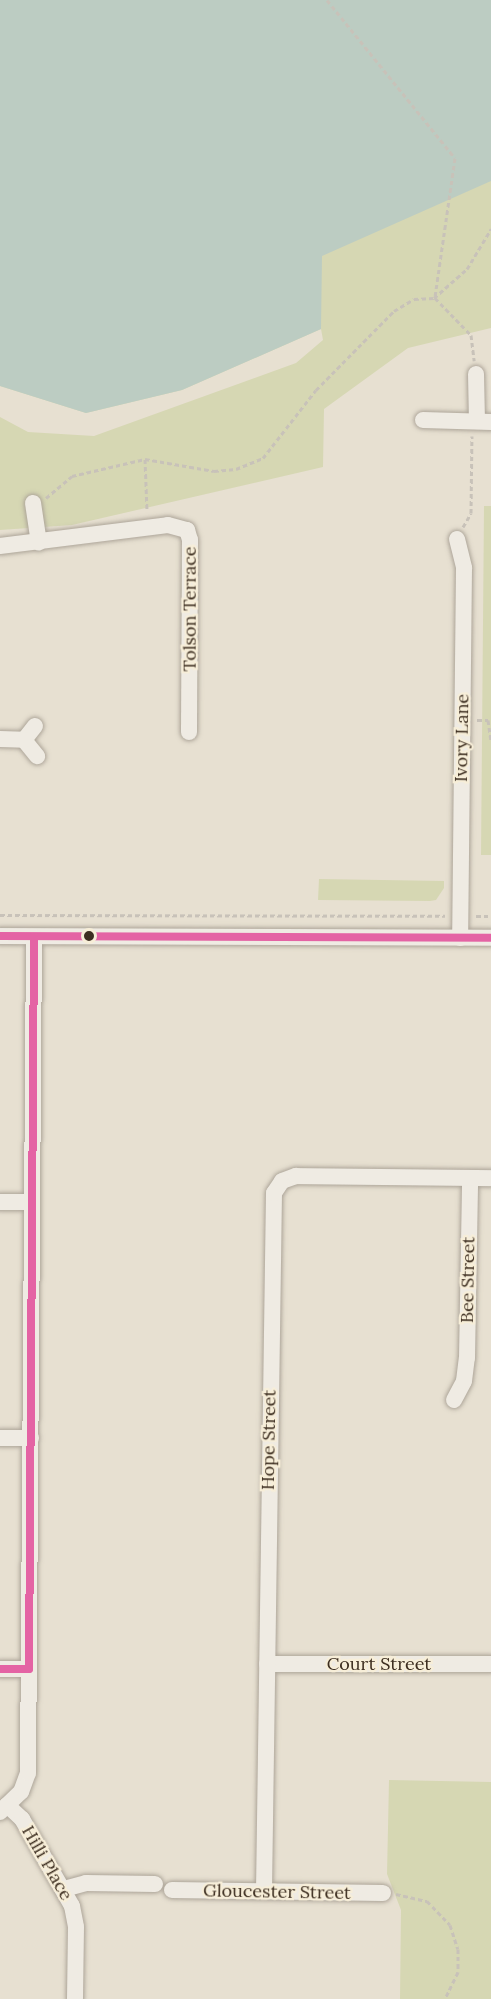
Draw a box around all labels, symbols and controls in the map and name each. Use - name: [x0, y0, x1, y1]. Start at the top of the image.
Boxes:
- street label: Tolson Terrace: [179, 547, 201, 671]
- street label: Ivory Lane: [450, 694, 474, 782]
- unlabelled marker: [83, 930, 95, 942]
- street label: Bee Street: [456, 1237, 480, 1323]
- street label: Hope Street: [257, 1390, 281, 1490]
- street label: Court Street: [327, 1653, 431, 1675]
- street label: Hilli Place: [17, 1822, 77, 1904]
- street label: Gloucester Street: [203, 1880, 351, 1904]

